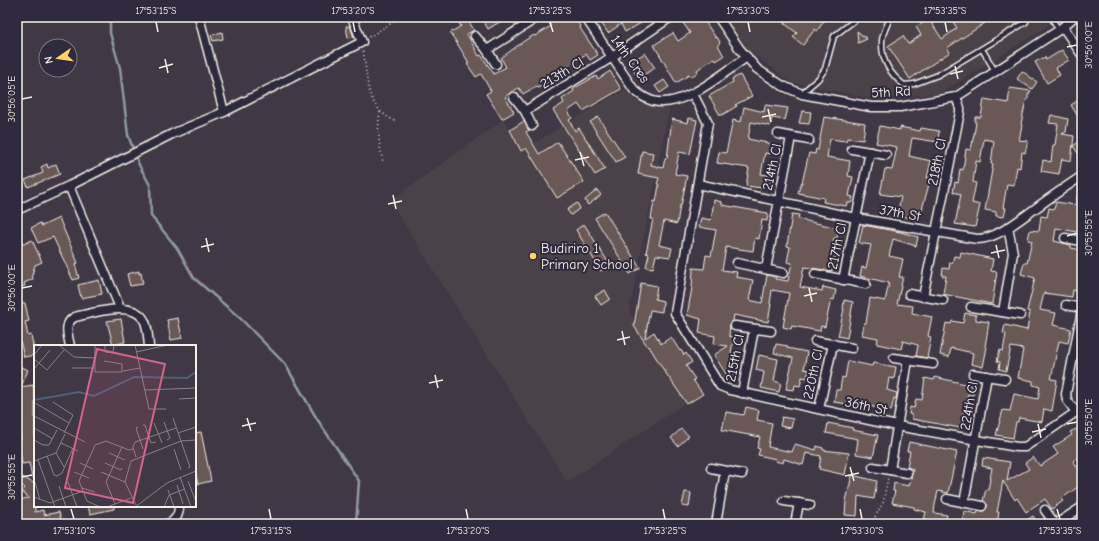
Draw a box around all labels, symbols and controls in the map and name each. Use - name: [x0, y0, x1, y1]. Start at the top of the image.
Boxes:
- text: 17°53'15"S: [135, 5, 177, 17]
- text: 17°53'20"S: [331, 5, 375, 17]
- text: 17°53'25"S: [529, 5, 572, 17]
- text: 17°53'30"S: [726, 5, 770, 17]
- text: 17°53'35"S: [924, 5, 967, 17]
- text: 30°56'00"E: [1083, 21, 1095, 69]
- street label: 14th Cres: [607, 32, 653, 86]
- north arrow: [38, 38, 78, 78]
- street label: 213th Cl: [537, 53, 587, 93]
- text: N: [42, 55, 56, 65]
- text: 30°56'05"E: [6, 76, 18, 122]
- street label: 5th Rd: [871, 82, 911, 102]
- street label: 218th Cl: [924, 137, 950, 187]
- street label: 214th Cl: [759, 142, 785, 192]
- street label: 37th St: [878, 201, 923, 225]
- text: 30°55'55"E: [1083, 210, 1095, 256]
- street label: 217th Cl: [824, 221, 850, 271]
- place label: Budiriro 1 Primary School: [541, 240, 633, 273]
- marker: Budiriro 1 Primary School: [528, 251, 538, 261]
- text: 30°56'00"E: [6, 264, 18, 312]
- street label: 215th Cl: [722, 333, 748, 383]
- inset map: [34, 345, 196, 507]
- street label: 220th Cl: [799, 347, 827, 401]
- street label: 224th Cl: [956, 380, 982, 432]
- street label: 36th St: [843, 393, 890, 419]
- text: 30°55'50"E: [1083, 399, 1095, 445]
- text: 30°55'55"E: [6, 454, 18, 500]
- text: 17°53'10"S: [53, 525, 95, 537]
- text: 17°53'15"S: [250, 525, 292, 537]
- text: 17°53'20"S: [446, 525, 490, 537]
- text: 17°53'25"S: [644, 525, 687, 537]
- text: 17°53'30"S: [840, 525, 884, 537]
- text: 17°53'35"S: [1039, 525, 1082, 537]

